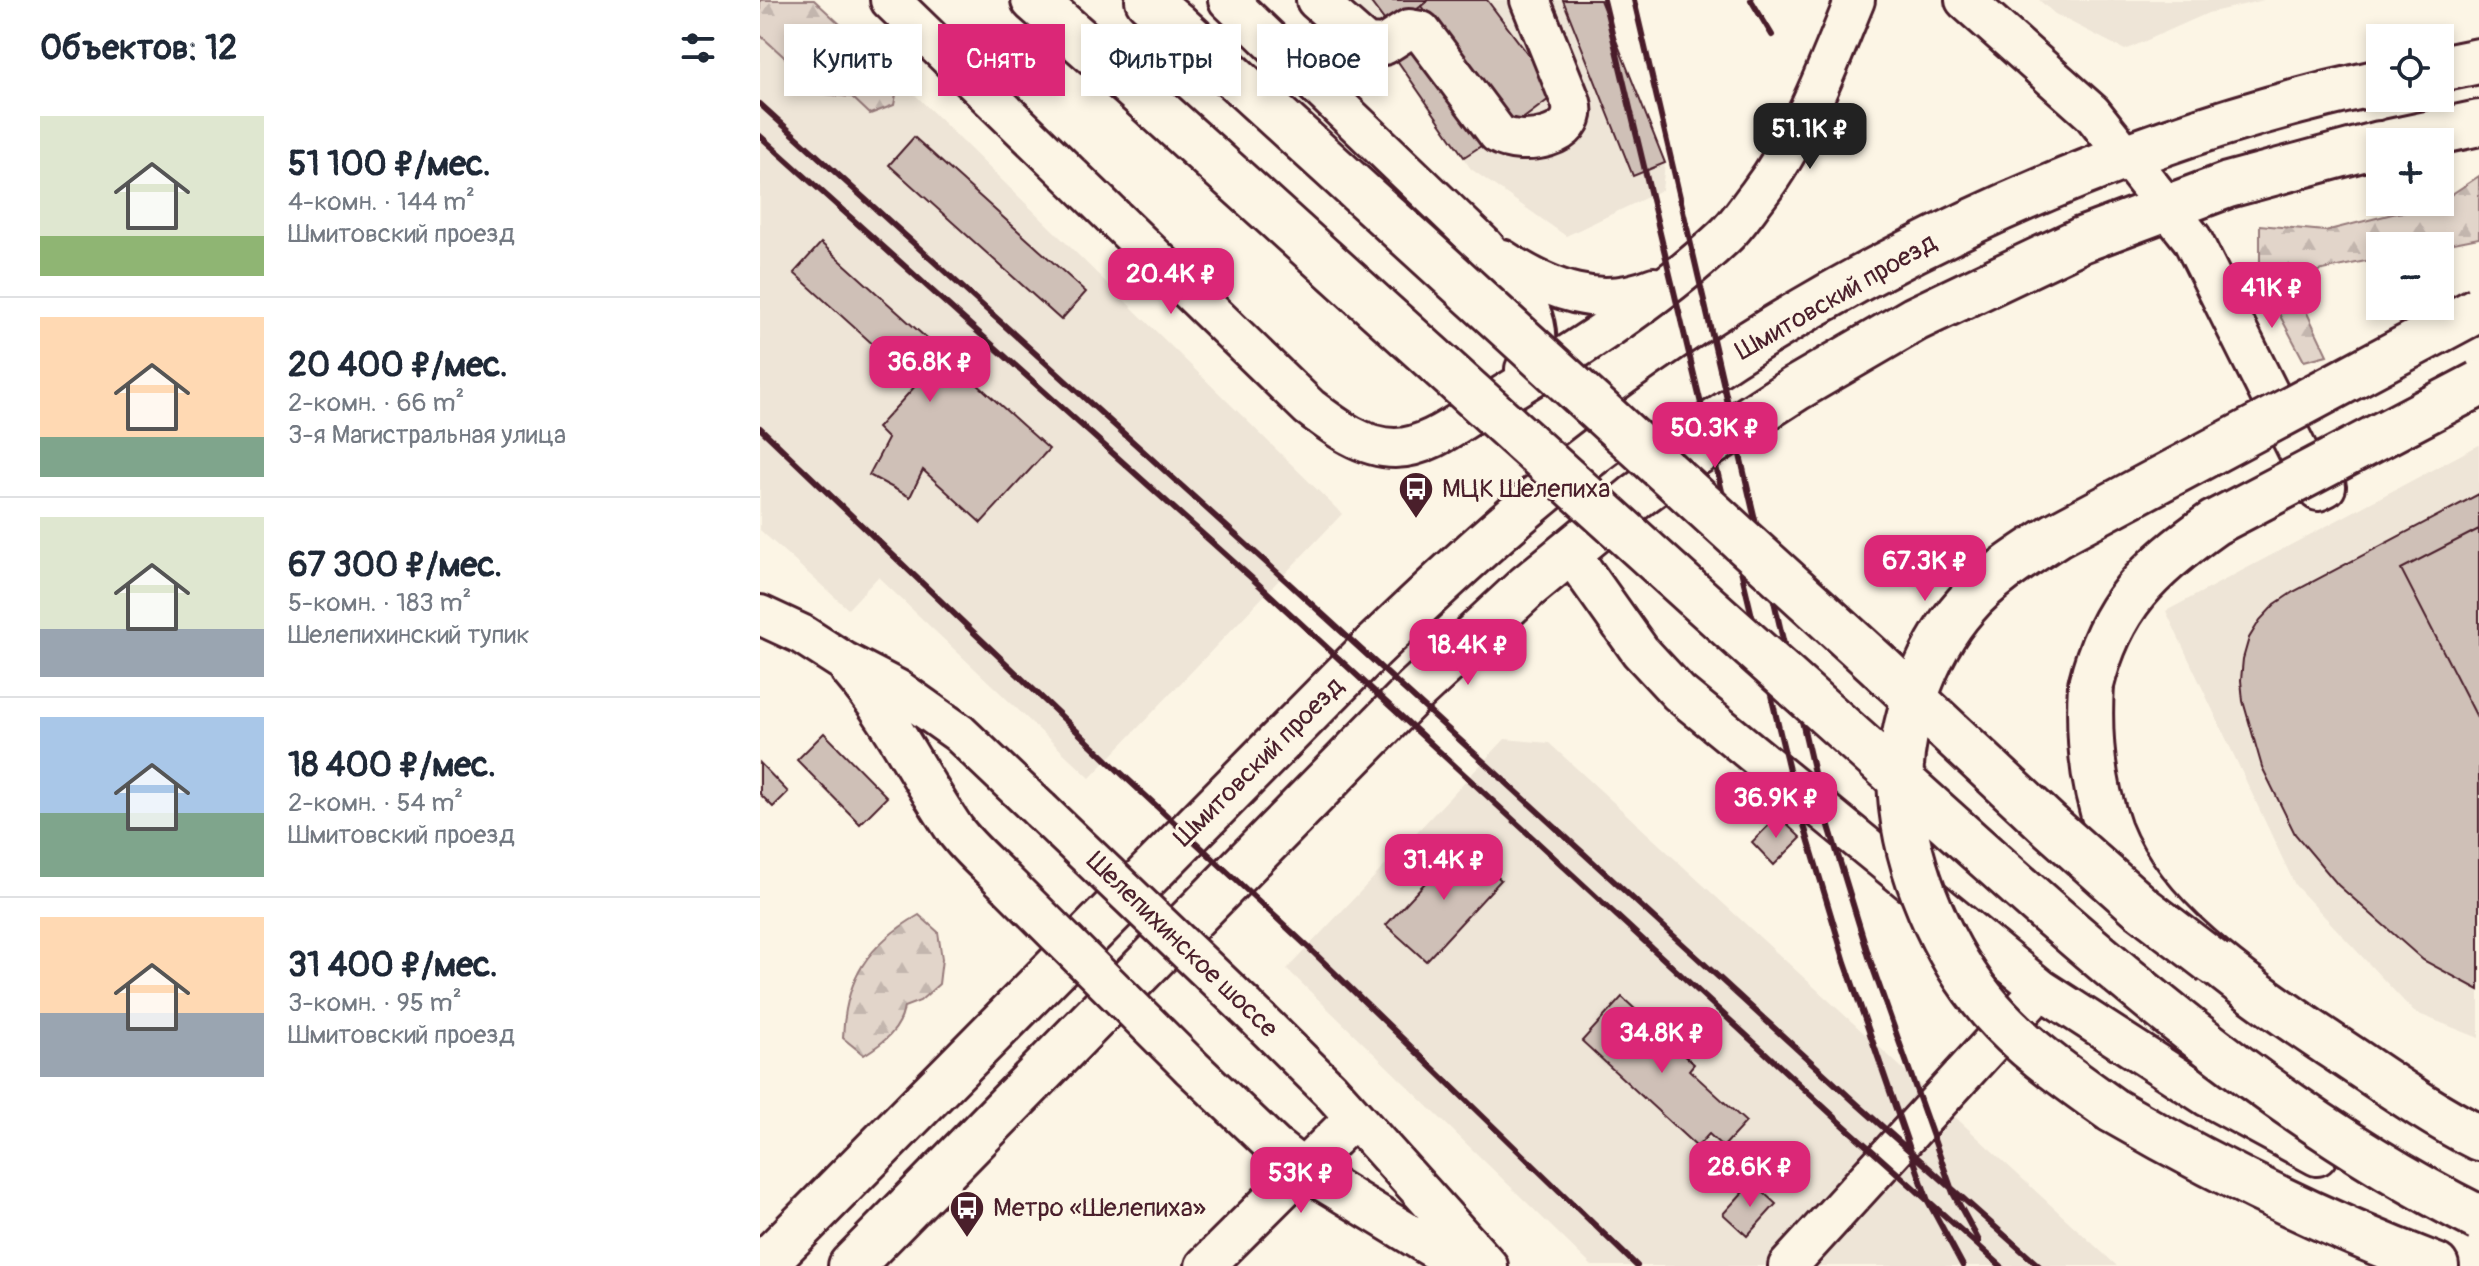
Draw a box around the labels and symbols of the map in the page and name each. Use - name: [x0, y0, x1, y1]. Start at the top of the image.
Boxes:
- pin: 51.1K ₽: [1736, 103, 1884, 171]
- street label: Шмитовский проезд: [1730, 226, 1942, 367]
- pin: 20.4K ₽: [1097, 248, 1245, 316]
- pin: 41K ₽: [2216, 262, 2328, 330]
- pin: 36.8K ₽: [856, 336, 1004, 404]
- pin: 50.3K ₽: [1641, 402, 1789, 470]
- bus stop icon: МЦК Шелепиха: [1397, 470, 1435, 520]
- place label: МЦК Шелепиха: [1442, 473, 1610, 505]
- pin: 67.3K ₽: [1851, 535, 1999, 603]
- pin: 18.4K ₽: [1394, 619, 1542, 687]
- street label: Шмитовский проезд: [1168, 670, 1351, 853]
- pin: 36.9K ₽: [1702, 772, 1850, 840]
- pin: 31.4K ₽: [1370, 834, 1518, 902]
- street label: Шелепихинское шоссе: [1080, 845, 1284, 1045]
- pin: 34.8K ₽: [1588, 1007, 1736, 1075]
- pin: 28.6K ₽: [1676, 1141, 1824, 1209]
- pin: 53K ₽: [1245, 1147, 1357, 1215]
- bus stop icon: Метро «Шелепиха»: [948, 1189, 986, 1239]
- place label: Метро «Шелепиха»: [993, 1192, 1206, 1224]

